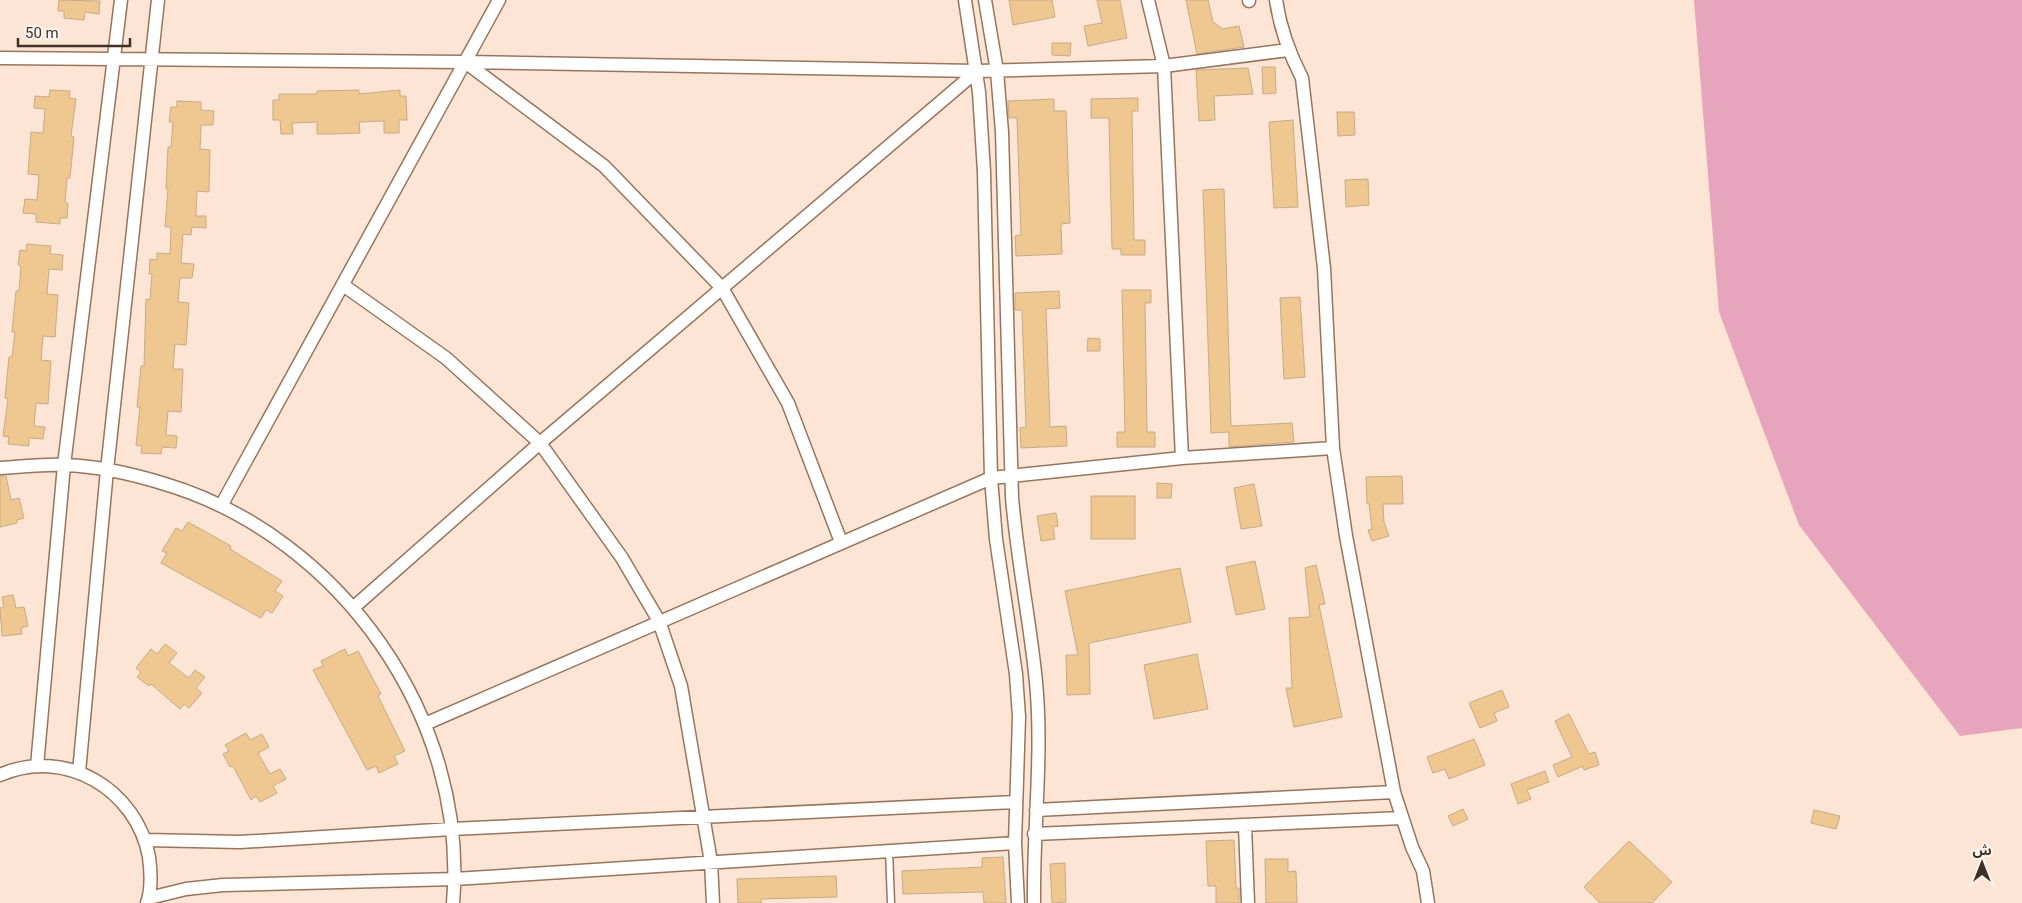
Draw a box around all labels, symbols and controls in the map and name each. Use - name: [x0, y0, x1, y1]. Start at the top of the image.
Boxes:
- scale bar: [18, 15, 130, 47]
- text: 50 m: [25, 24, 59, 42]
- north arrow: [1957, 838, 2007, 888]
- text: ش: [1972, 842, 1992, 858]

